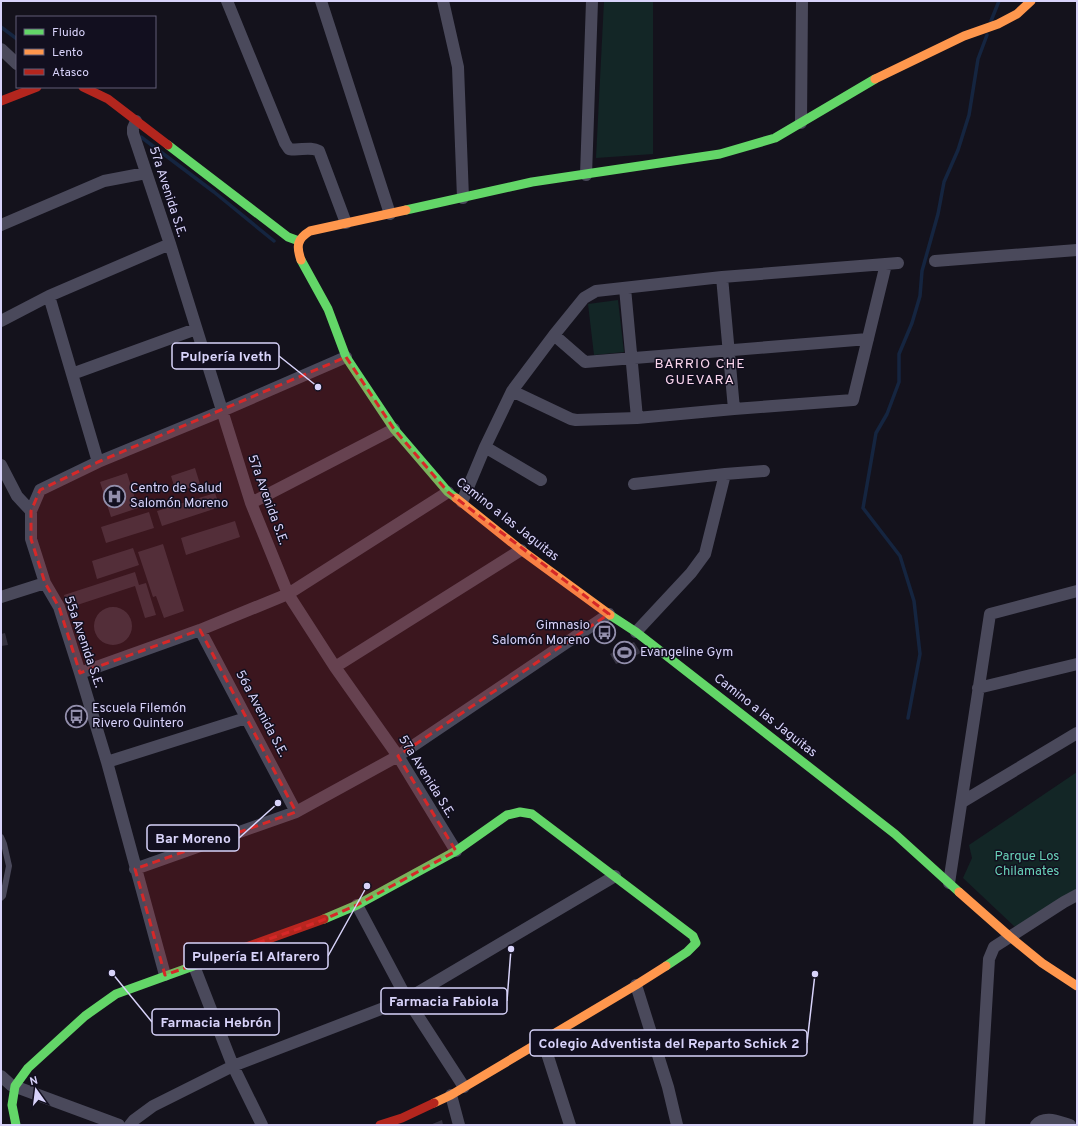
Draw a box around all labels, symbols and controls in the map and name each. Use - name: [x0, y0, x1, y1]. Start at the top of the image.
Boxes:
- legend: [16, 16, 156, 88]
- text: Fluido: [52, 25, 85, 41]
- text: Lento: [52, 45, 83, 61]
- text: Atasco: [52, 65, 89, 81]
- street label: 57a Avenida S.E.: [145, 145, 189, 240]
- callout: Pulpería Iveth: [172, 343, 279, 369]
- text: Pulpería Iveth: [180, 349, 272, 366]
- district label: BARRIO CHE GUEVARA: [654, 356, 746, 389]
- street label: 57a Avenida S.E.: [243, 453, 291, 547]
- street label: Camino a las Jaguitas: [452, 475, 562, 565]
- place label: Centro de Salud Salomón Moreno: [130, 481, 228, 512]
- hospital icon: Centro de Salud Salomón Moreno: [102, 483, 128, 509]
- street label: 55a Avenida S.E.: [60, 594, 106, 690]
- place label: Gimnasio Salomón Moreno: [492, 618, 590, 649]
- bus stop icon: Gimnasio Salomón Moreno: [592, 620, 618, 646]
- sports icon: Evangeline Gym: [612, 640, 638, 666]
- place label: Evangeline Gym: [640, 645, 733, 661]
- street label: 56a Avenida S.E.: [231, 668, 291, 760]
- street label: Camino a las Jaguitas: [710, 671, 820, 761]
- place label: Escuela Filemón Rivero Quintero: [92, 701, 186, 732]
- bus stop icon: Escuela Filemón Rivero Quintero: [63, 703, 89, 729]
- street label: 57a Avenida S.E.: [394, 733, 458, 821]
- callout: Bar Moreno: [147, 825, 239, 851]
- text: Bar Moreno: [155, 831, 231, 848]
- park label: Parque Los Chilamates: [995, 849, 1059, 880]
- callout: Pulpería El Alfarero: [184, 943, 328, 969]
- text: Pulpería El Alfarero: [192, 949, 320, 966]
- callout: Farmacia Fabiola: [381, 988, 507, 1014]
- text: Farmacia Fabiola: [389, 994, 499, 1011]
- callout: Farmacia Hebrón: [152, 1009, 279, 1035]
- text: Farmacia Hebrón: [161, 1015, 271, 1032]
- callout: Colegio Adventista del Reparto Schick 2: [530, 1030, 807, 1056]
- text: Colegio Adventista del Reparto Schick 2: [539, 1036, 799, 1053]
- north arrow: [16, 1070, 56, 1110]
- text: N: [28, 1074, 39, 1089]

